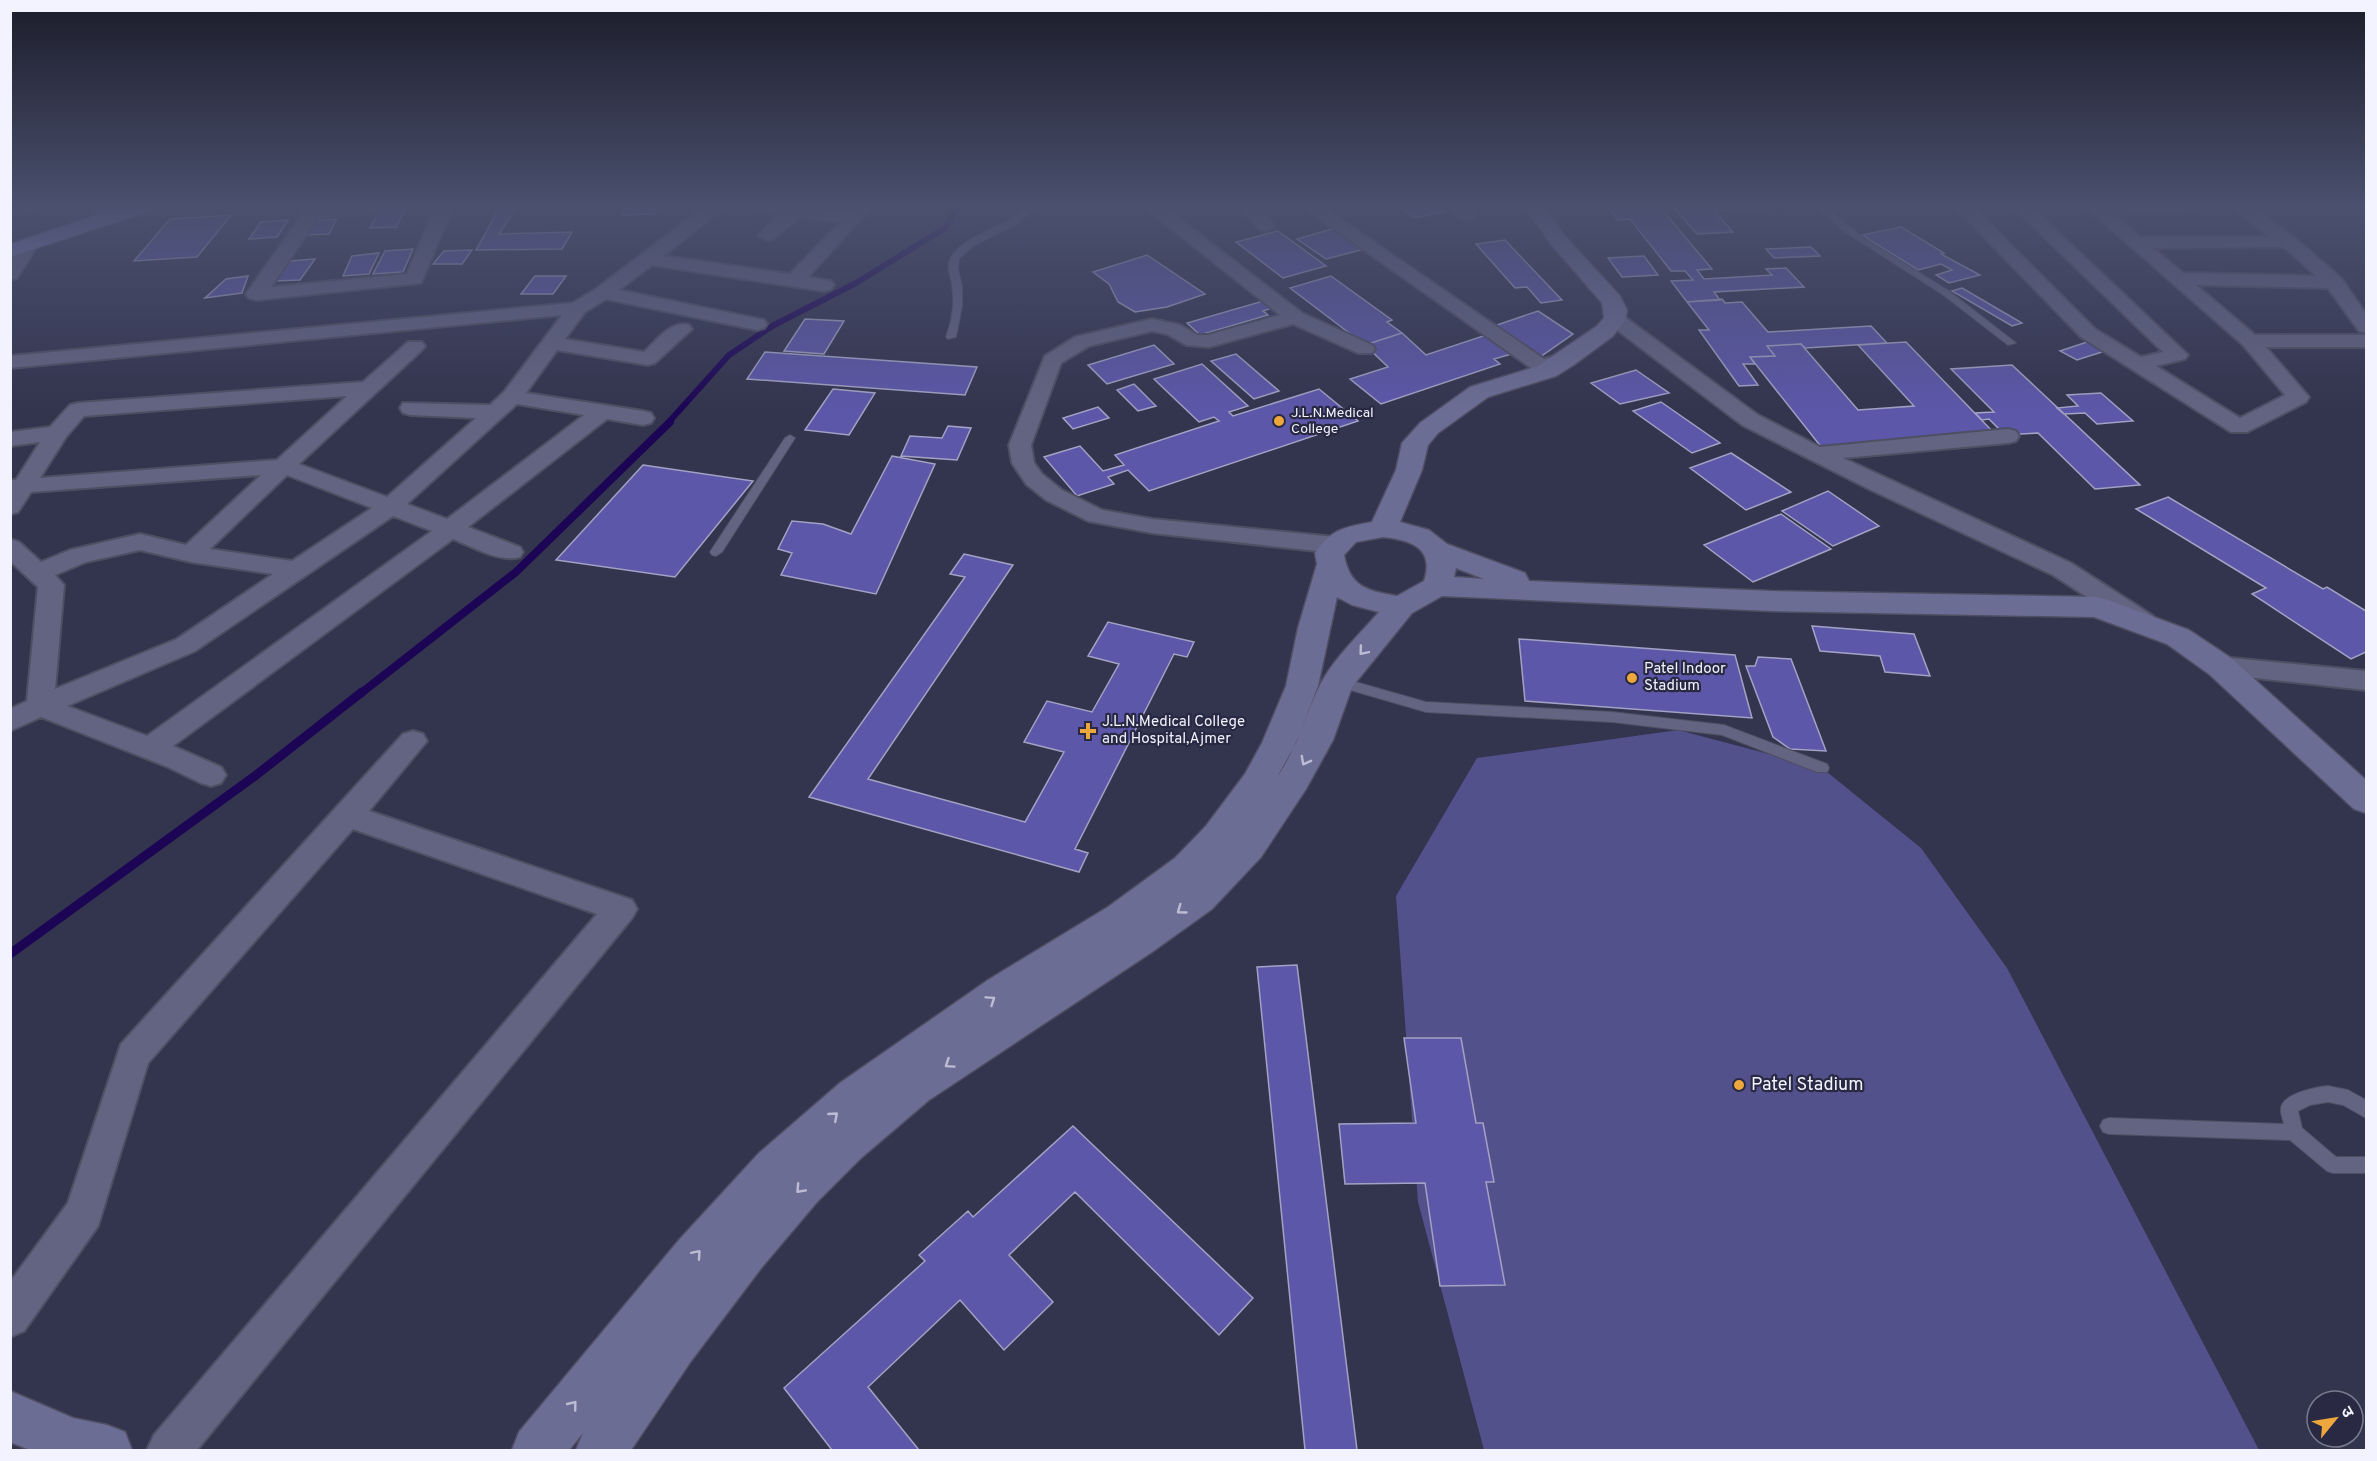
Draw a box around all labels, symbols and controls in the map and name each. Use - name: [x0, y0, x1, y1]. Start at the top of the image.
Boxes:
- place label: J.L.N.Medical College: [1291, 405, 1374, 438]
- marker: J.L.N.Medical College: [1272, 414, 1286, 428]
- one-way arrow: [1360, 644, 1371, 655]
- place label: Patel Indoor Stadium: [1644, 660, 1726, 696]
- marker: Patel Indoor Stadium: [1625, 671, 1639, 685]
- place label: J.L.N.Medical College and Hospital,Ajmer: [1102, 713, 1245, 749]
- marker: J.L.N.Medical College and Hospital,Ajmer: [1079, 722, 1097, 740]
- one-way arrow: [1301, 755, 1312, 766]
- one-way arrow: [1177, 903, 1188, 914]
- one-way arrow: [984, 996, 995, 1007]
- one-way arrow: [944, 1057, 955, 1068]
- place label: Patel Stadium: [1751, 1074, 1864, 1097]
- marker: Patel Stadium: [1732, 1078, 1746, 1092]
- one-way arrow: [827, 1112, 838, 1123]
- one-way arrow: [796, 1183, 807, 1193]
- one-way arrow: [690, 1250, 701, 1261]
- north arrow: [2305, 1389, 2365, 1449]
- one-way arrow: [566, 1401, 577, 1412]
- text: उ: [2335, 1403, 2358, 1422]

